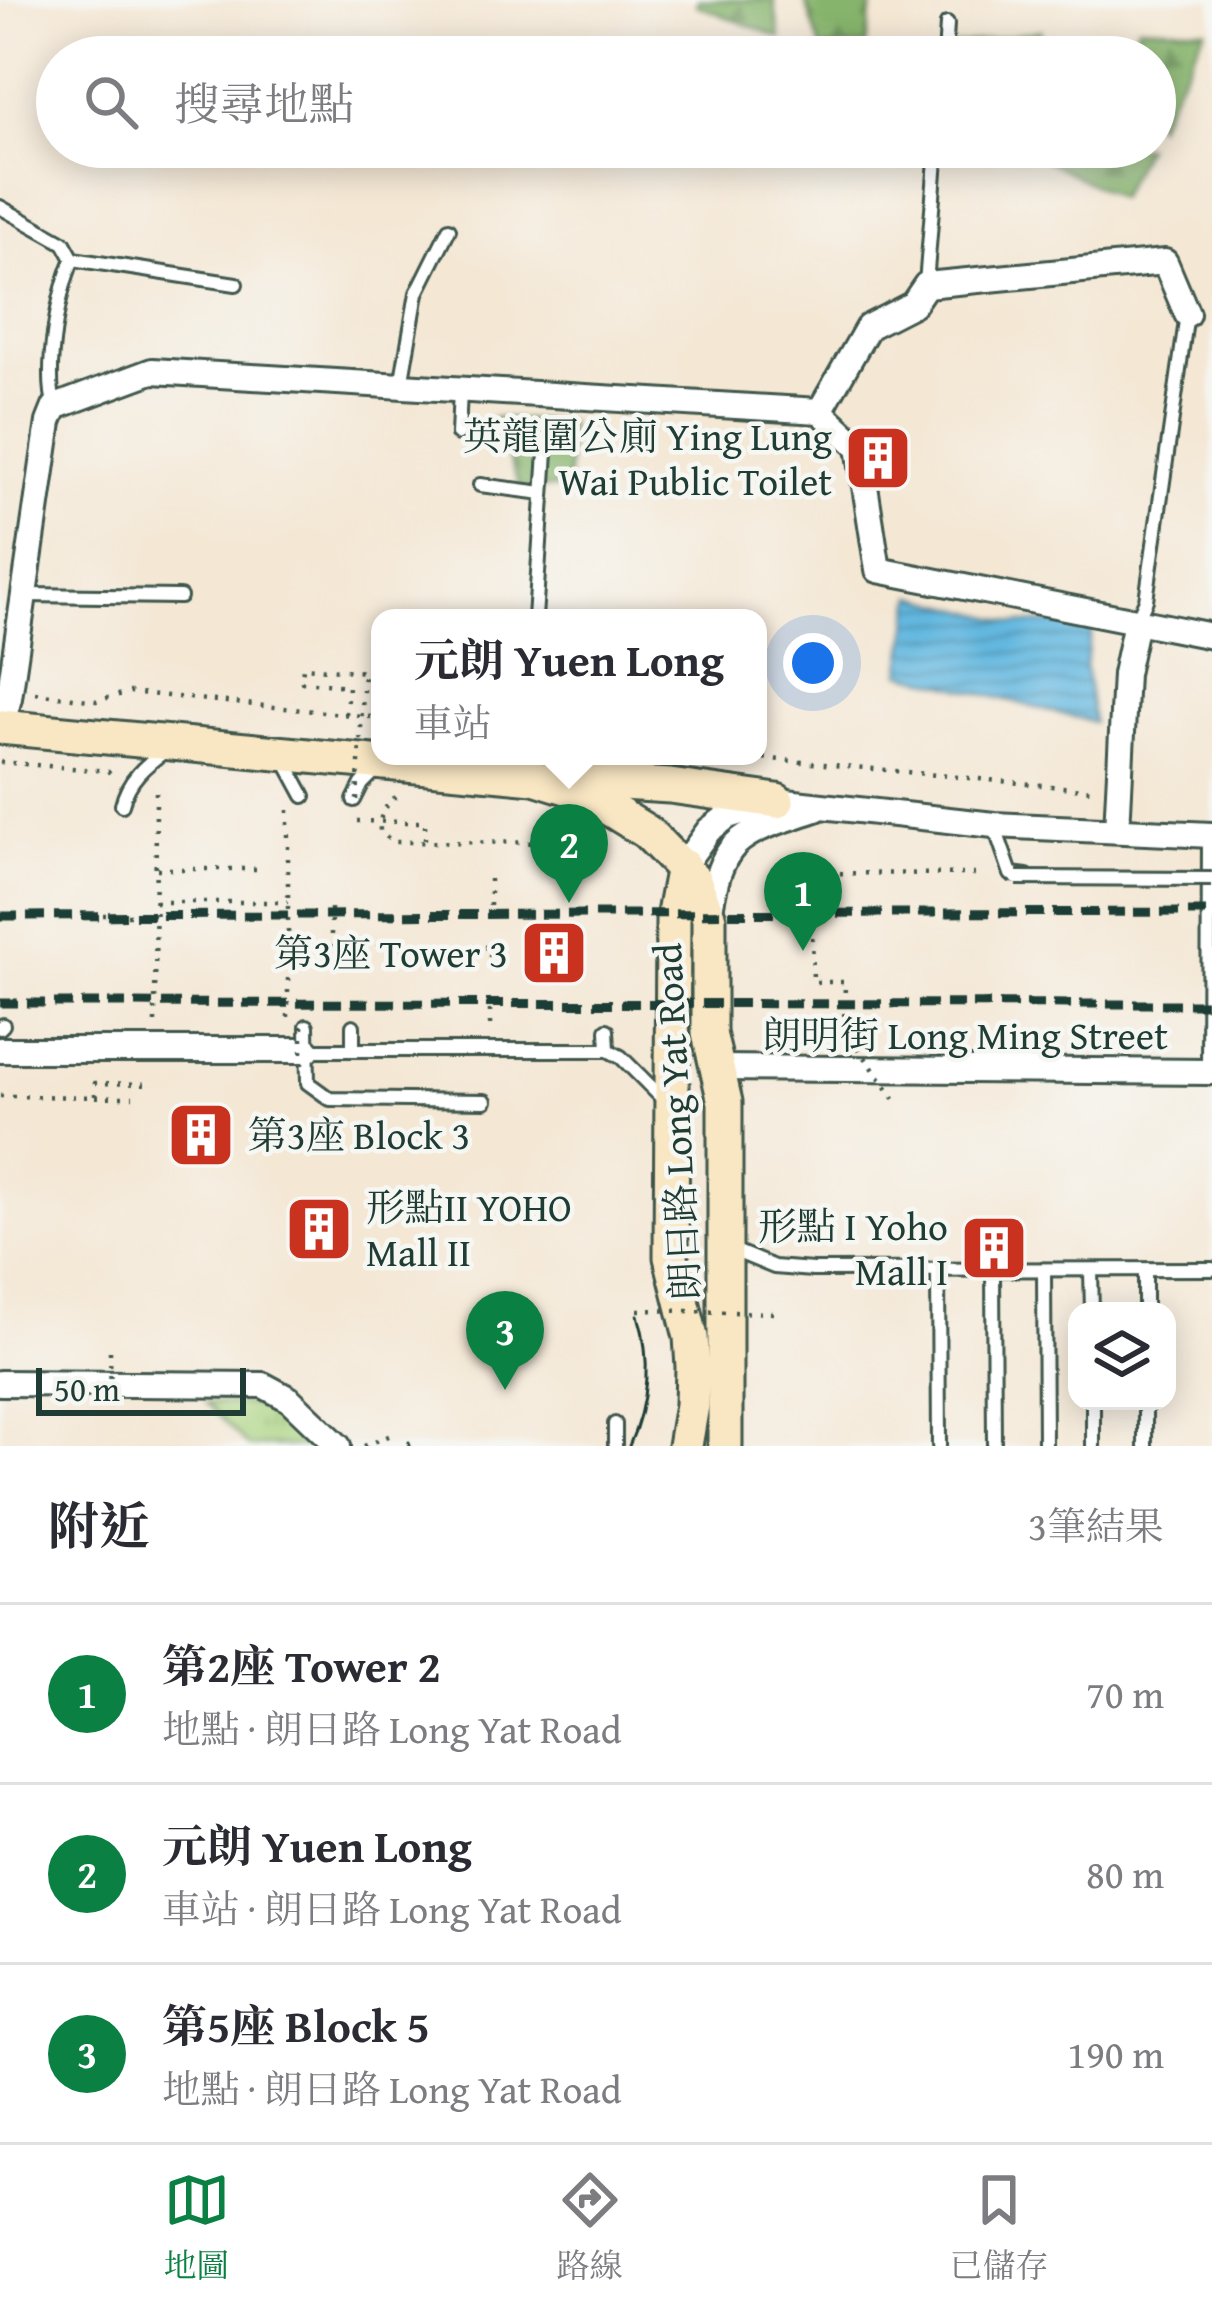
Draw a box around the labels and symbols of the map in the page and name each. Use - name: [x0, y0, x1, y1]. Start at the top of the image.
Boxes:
- place label: 英龍圍公廁 Ying Lung Wai Public Toilet: [463, 407, 833, 509]
- building icon: 英龍圍公廁 Ying Lung Wai Public Toilet: [843, 423, 913, 493]
- your location: [783, 633, 843, 693]
- pin: 2: [530, 804, 608, 903]
- pin: 1: [764, 852, 842, 951]
- building icon: 第3座 Tower 3: [519, 918, 589, 988]
- place label: 第3座 Tower 3: [274, 924, 508, 981]
- street label: 朗日路 Long Yat Road: [638, 942, 713, 1302]
- street label: 朗明街 Long Ming Street: [762, 1006, 1168, 1063]
- building icon: 第3座 Block 3: [166, 1100, 236, 1170]
- place label: 第3座 Block 3: [248, 1106, 470, 1163]
- place label: 形點II YOHO Mall II: [366, 1178, 572, 1280]
- building icon: 形點II YOHO Mall II: [284, 1194, 354, 1264]
- place label: 形點 I Yoho Mall I: [758, 1197, 948, 1299]
- building icon: 形點 I Yoho Mall I: [959, 1213, 1029, 1283]
- pin: 3: [466, 1291, 544, 1390]
- scale bar: [36, 1362, 246, 1415]

